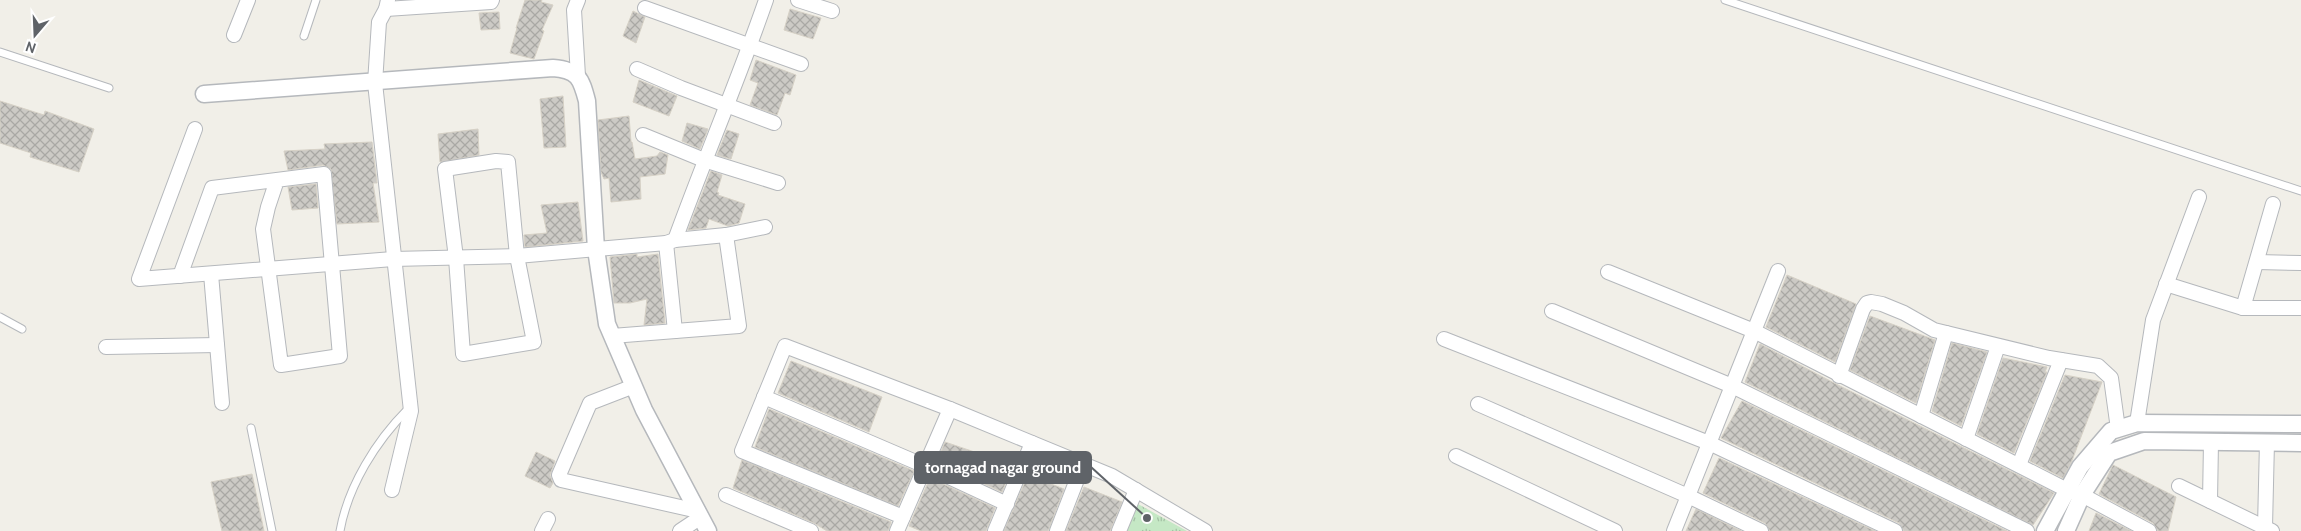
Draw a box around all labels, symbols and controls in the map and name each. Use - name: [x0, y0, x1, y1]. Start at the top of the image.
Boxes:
- north arrow: [10, 10, 60, 60]
- text: N: [23, 37, 38, 57]
- callout: tornagad nagar ground: [915, 452, 1091, 483]
- text: tornagad nagar ground: [925, 458, 1081, 477]

